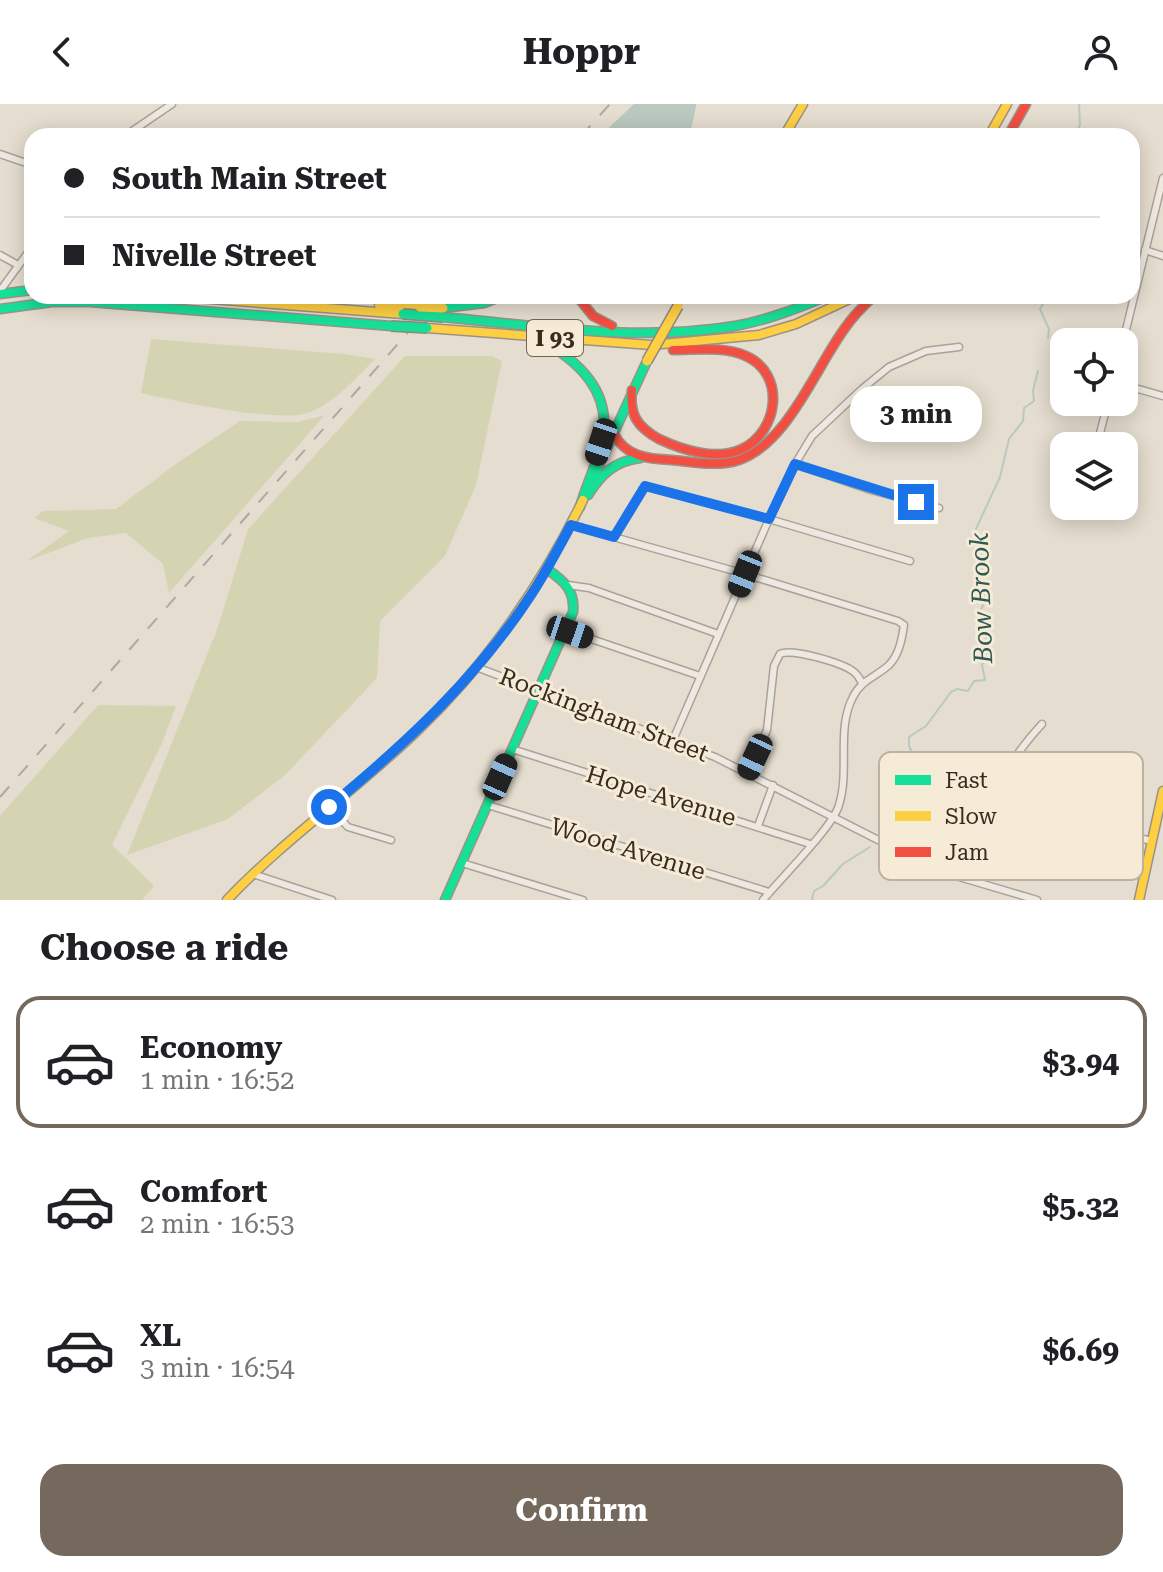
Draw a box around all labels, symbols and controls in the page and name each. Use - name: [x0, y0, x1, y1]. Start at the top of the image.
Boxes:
- icon: back: [40, 30, 84, 74]
- icon: person: [1079, 30, 1123, 74]
- text: Hoppr: [523, 31, 640, 73]
- text: South Main Street: [112, 161, 387, 196]
- text: Nivelle Street: [112, 238, 317, 273]
- road number: I 93: [527, 320, 583, 356]
- map controls: [1050, 328, 1138, 520]
- button: locate: [1050, 328, 1138, 416]
- callout: 3 min: [850, 386, 982, 442]
- text: 3 min: [880, 399, 952, 429]
- car: [582, 415, 620, 469]
- button: layers: [1050, 432, 1138, 520]
- route end: [898, 484, 934, 520]
- water label: Bow Brook: [964, 531, 998, 665]
- car: [725, 547, 765, 601]
- car: [543, 613, 597, 651]
- street label: Rockingham Street: [495, 662, 713, 768]
- car: [734, 730, 776, 784]
- car: [479, 750, 521, 804]
- legend: [879, 752, 1143, 880]
- street label: Hope Avenue: [583, 760, 739, 832]
- text: Fast: [945, 768, 988, 793]
- route start: [311, 789, 347, 825]
- text: Slow: [945, 804, 998, 829]
- street label: Wood Avenue: [547, 812, 709, 886]
- text: Jam: [945, 840, 989, 865]
- text: Choose a ride: [40, 927, 288, 969]
- icon: car: [44, 1026, 116, 1098]
- text: Economy: [140, 1030, 282, 1065]
- text: $3.94: [1042, 1045, 1119, 1080]
- text: 1 min · 16:52: [140, 1065, 295, 1095]
- icon: car: [44, 1170, 116, 1242]
- text: Comfort: [140, 1174, 267, 1209]
- text: $5.32: [1042, 1189, 1119, 1224]
- text: 2 min · 16:53: [140, 1209, 295, 1239]
- icon: car: [44, 1314, 116, 1386]
- text: XL: [140, 1318, 181, 1353]
- text: $6.69: [1042, 1333, 1119, 1368]
- text: 3 min · 16:54: [140, 1353, 295, 1383]
- button: Confirm: [40, 1464, 1123, 1556]

